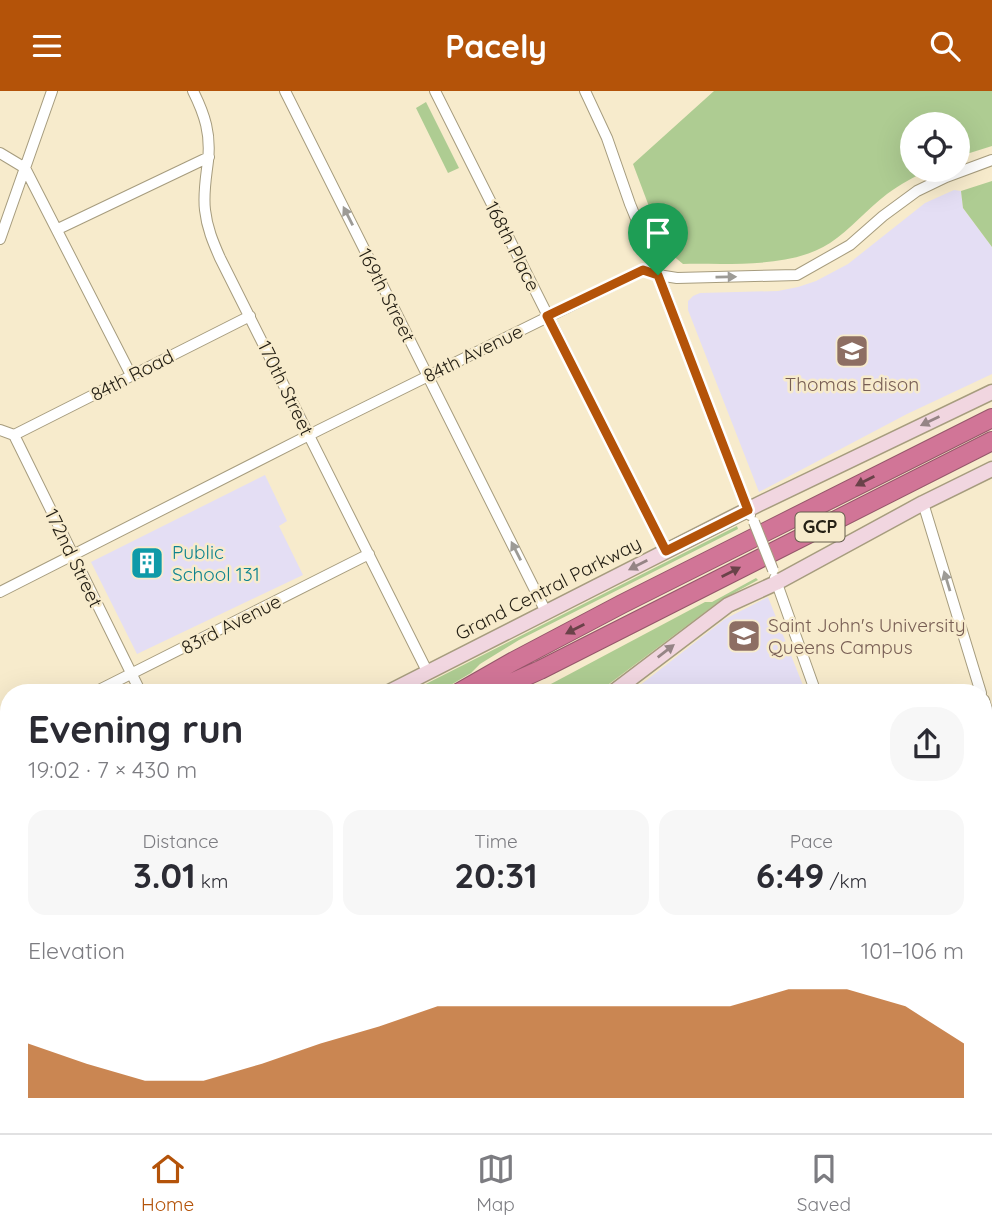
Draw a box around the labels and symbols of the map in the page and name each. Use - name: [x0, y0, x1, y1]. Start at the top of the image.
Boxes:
- street label: 168th Place: [480, 197, 546, 295]
- pin: [628, 203, 688, 275]
- one-way arrow: [342, 206, 353, 226]
- street label: 169th Street: [353, 244, 421, 346]
- one-way arrow: [715, 271, 737, 282]
- street label: 84th Avenue: [419, 319, 527, 387]
- school or university icon: Thomas Edison: [833, 332, 871, 370]
- street label: 170th Street: [253, 337, 319, 439]
- street label: 84th Road: [87, 344, 177, 406]
- place label: Thomas Edison: [785, 372, 919, 396]
- one-way arrow: [920, 416, 940, 427]
- one-way arrow: [855, 476, 875, 487]
- street label: 172nd Street: [40, 505, 108, 611]
- road number: GCP: [796, 513, 844, 541]
- street label: Grand Central Parkway: [451, 531, 645, 645]
- place label: Public School 131: [172, 540, 260, 586]
- one-way arrow: [510, 541, 521, 561]
- building icon: Public School 131: [128, 544, 166, 582]
- one-way arrow: [628, 560, 648, 571]
- one-way arrow: [721, 567, 741, 578]
- one-way arrow: [942, 570, 952, 591]
- street label: 83rd Avenue: [177, 589, 285, 659]
- place label: Saint John's University Queens Campus: [768, 613, 966, 659]
- school or university icon: Saint John's University Queens Campus: [725, 617, 763, 655]
- one-way arrow: [565, 623, 585, 634]
- one-way arrow: [657, 644, 675, 659]

